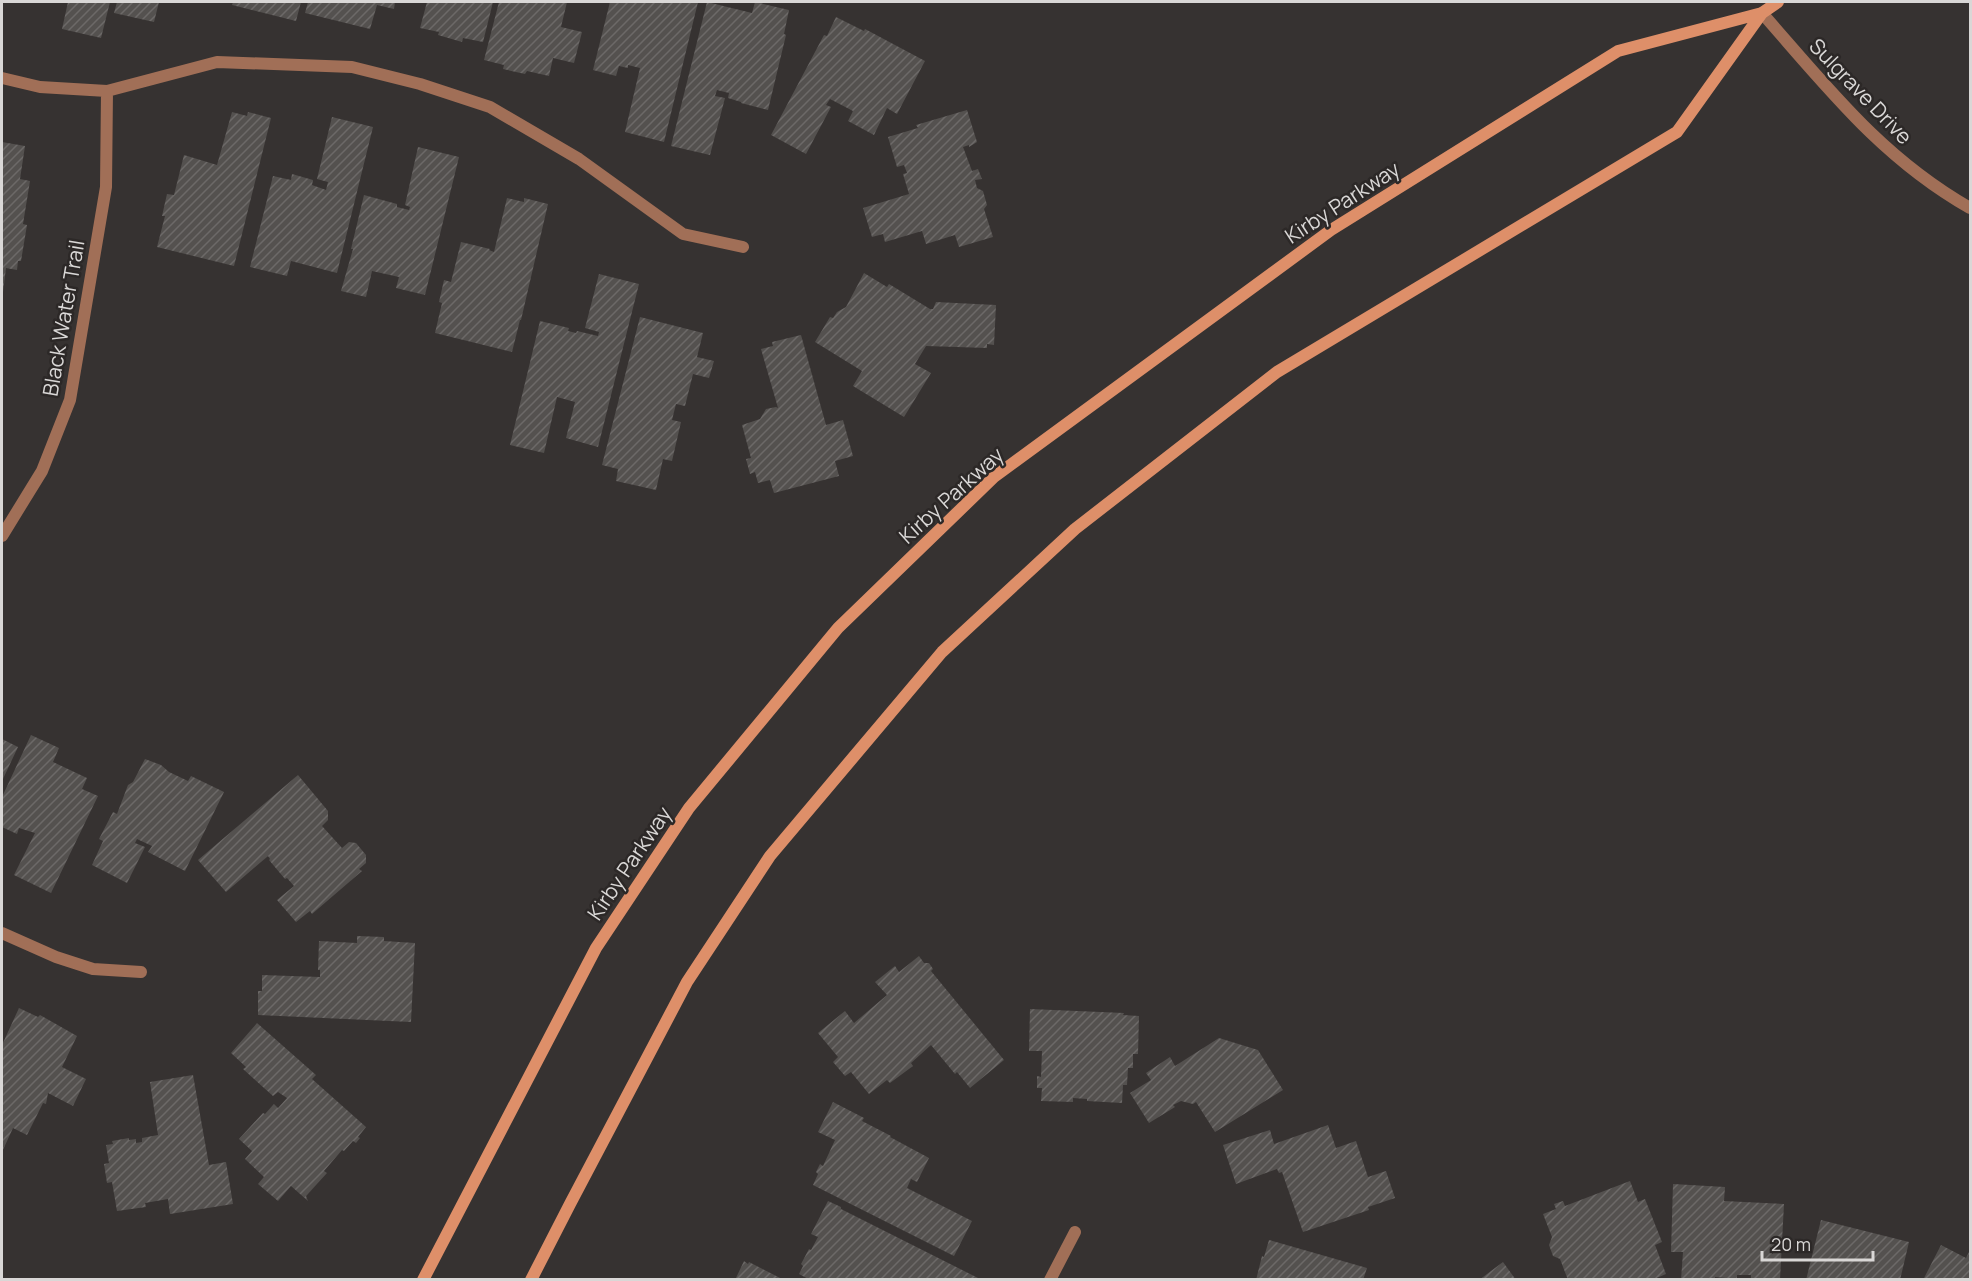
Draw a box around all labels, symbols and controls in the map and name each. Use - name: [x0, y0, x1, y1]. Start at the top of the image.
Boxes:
- street label: Sulgrave Drive: [1803, 32, 1919, 150]
- street label: Kirby Parkway: [1279, 154, 1405, 250]
- street label: Black Water Trail: [35, 238, 91, 398]
- street label: Kirby Parkway: [893, 441, 1009, 549]
- street label: Kirby Parkway: [581, 801, 677, 925]
- scale bar: [1762, 1224, 1873, 1262]
- text: 20 m: [1771, 1232, 1811, 1256]

